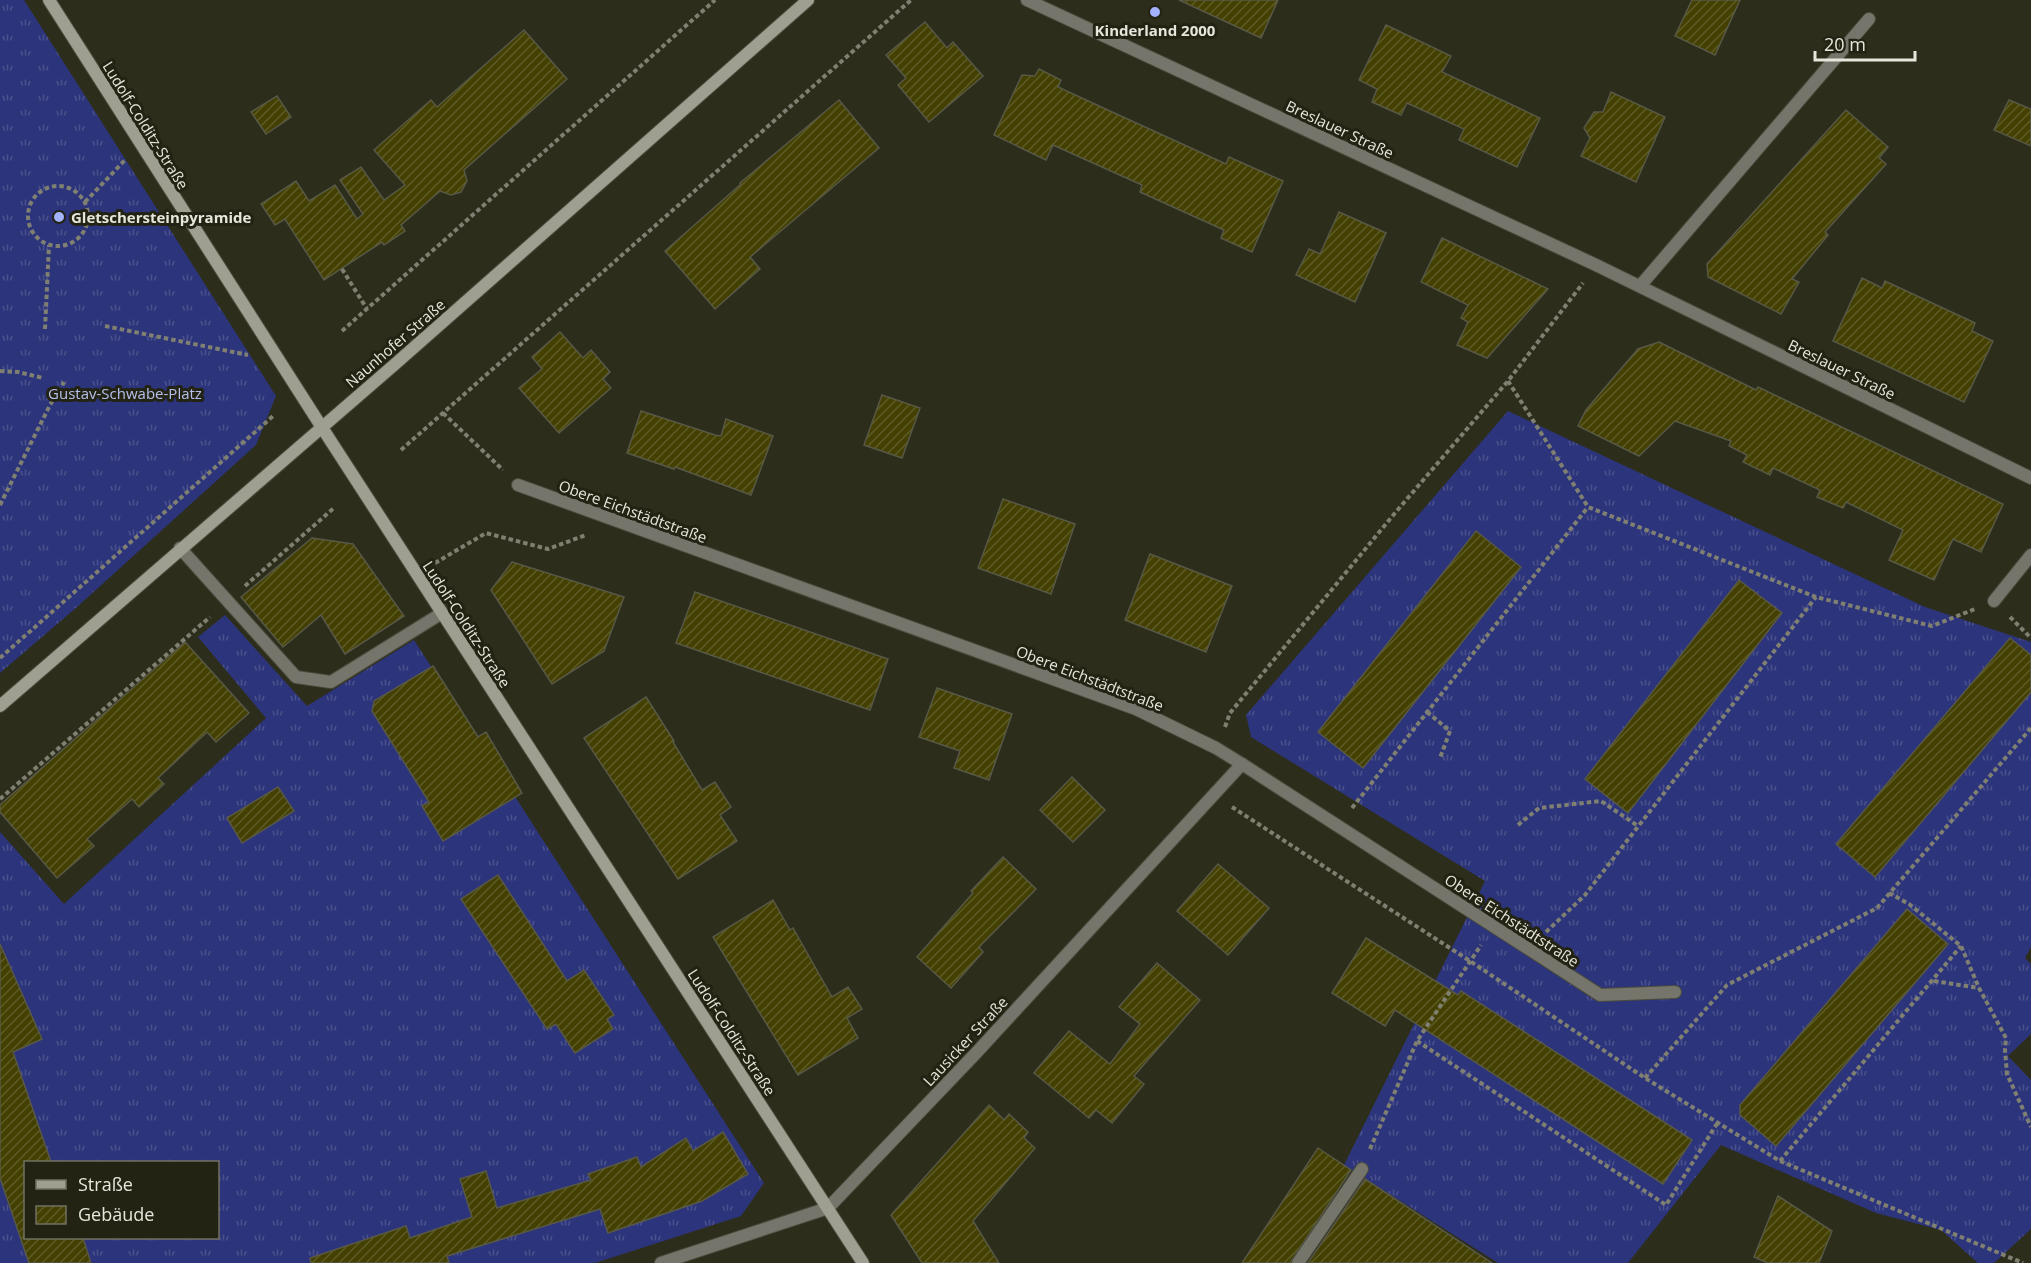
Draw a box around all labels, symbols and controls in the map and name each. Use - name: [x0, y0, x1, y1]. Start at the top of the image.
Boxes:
- marker: Kinderland 2000: [1148, 5, 1162, 19]
- place label: Kinderland 2000: [1095, 20, 1216, 40]
- scale bar: [1815, 24, 1916, 62]
- text: 20 m: [1824, 32, 1866, 56]
- street label: Ludolf-Colditz-Straße: [99, 57, 193, 193]
- street label: Breslauer Straße: [1283, 95, 1397, 163]
- place label: Gletschersteinpyramide: [71, 207, 251, 227]
- marker: Gletschersteinpyramide: [52, 210, 66, 224]
- street label: Naunhofer Straße: [341, 294, 449, 392]
- street label: Breslauer Straße: [1785, 334, 1899, 404]
- park label: Gustav-Schwabe-Platz: [48, 383, 202, 403]
- street label: Obere Eichstädtstraße: [556, 475, 710, 547]
- street label: Ludolf-Colditz-Straße: [419, 557, 515, 691]
- street label: Obere Eichstädtstraße: [1013, 641, 1167, 715]
- street label: Obere Eichstädtstraße: [1441, 869, 1583, 971]
- street label: Ludolf-Colditz-Straße: [684, 965, 780, 1099]
- street label: Lausicker Straße: [918, 992, 1012, 1090]
- legend: [24, 1161, 219, 1239]
- text: Straße: [78, 1172, 133, 1196]
- text: Gebäude: [78, 1202, 154, 1226]

